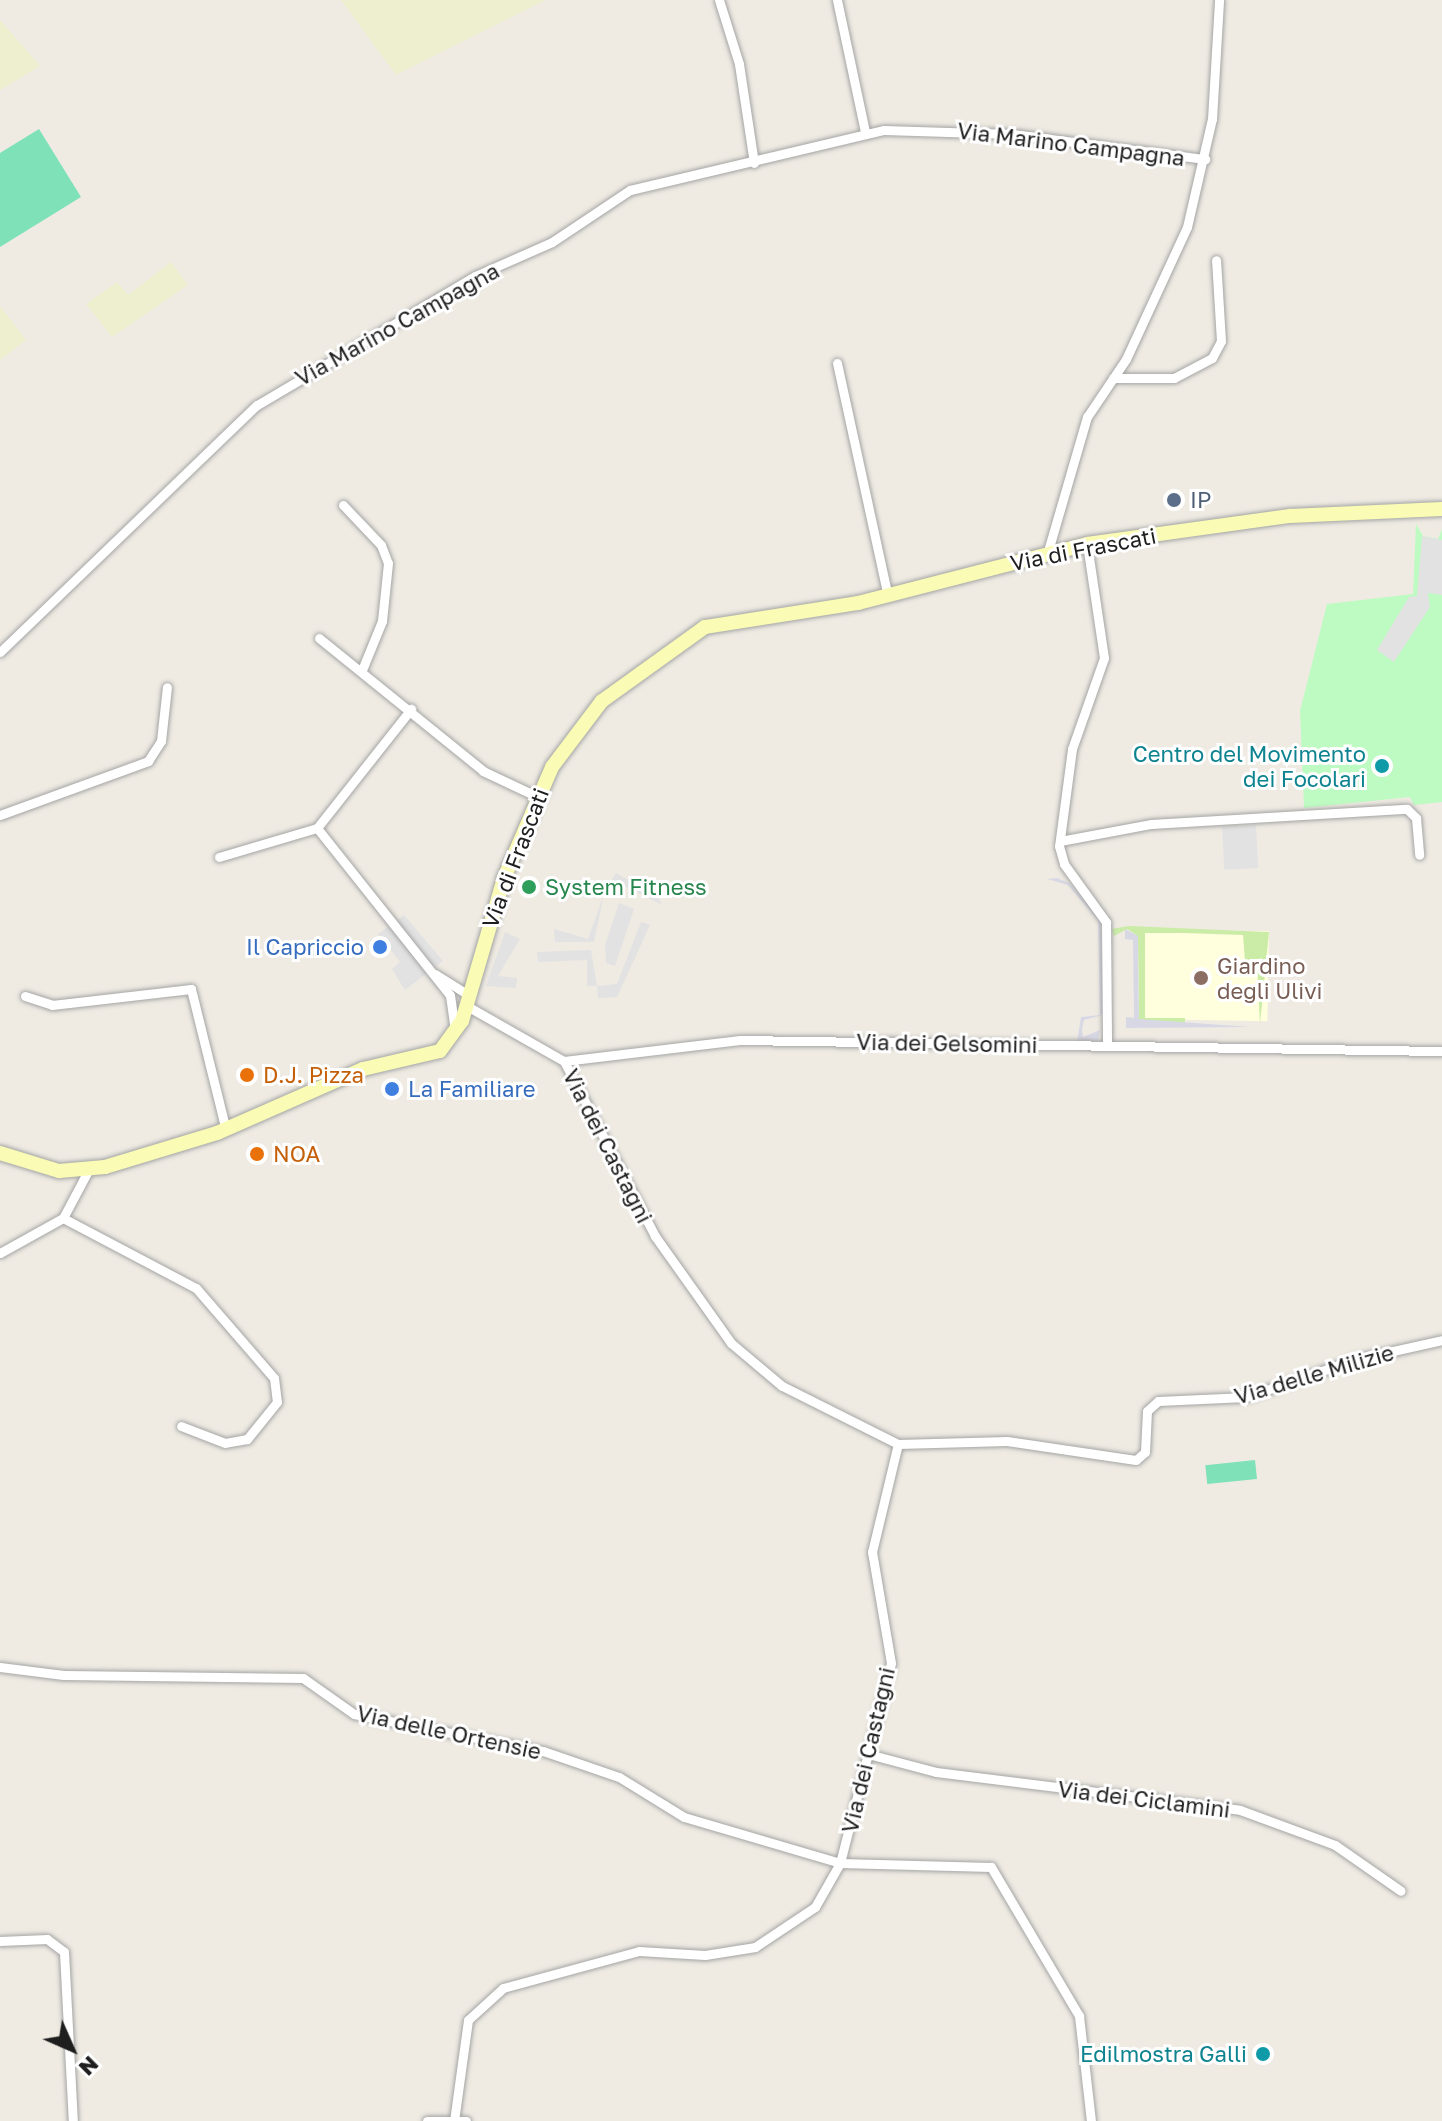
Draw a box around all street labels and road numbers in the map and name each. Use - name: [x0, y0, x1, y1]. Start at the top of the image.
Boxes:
- street label: Via Marino Campagna: [956, 117, 1186, 171]
- street label: Via Marino Campagna: [290, 257, 504, 391]
- street label: Via di Frascati: [1008, 522, 1158, 576]
- street label: Via di Frascati: [476, 784, 554, 932]
- street label: Via dei Gelsomini: [856, 1028, 1038, 1058]
- street label: Via dei Castagni: [558, 1064, 658, 1228]
- street label: Via delle Milizie: [1231, 1339, 1397, 1409]
- street label: Via dei Castagni: [836, 1664, 900, 1836]
- street label: Via delle Ortensie: [354, 1700, 544, 1764]
- street label: Via dei Ciclamini: [1056, 1775, 1232, 1823]

